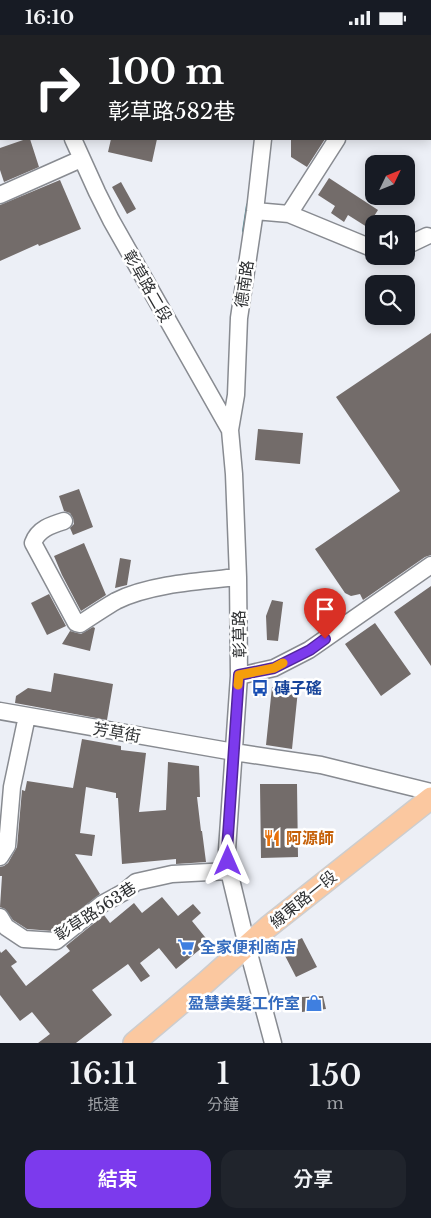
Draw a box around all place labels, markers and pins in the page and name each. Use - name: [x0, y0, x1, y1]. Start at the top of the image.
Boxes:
- pin: [304, 588, 346, 639]
- bus stop icon: 磚子磘: [250, 678, 270, 698]
- place label: 磚子磘: [274, 678, 322, 698]
- restaurant icon: 阿源師: [262, 828, 282, 848]
- place label: 阿源師: [286, 828, 334, 848]
- supermarket icon: 全家便利商店: [176, 937, 196, 957]
- place label: 全家便利商店: [200, 937, 296, 957]
- place label: 盈慧美髮工作室: [188, 993, 300, 1013]
- shop icon: 盈慧美髮工作室: [304, 993, 324, 1013]

